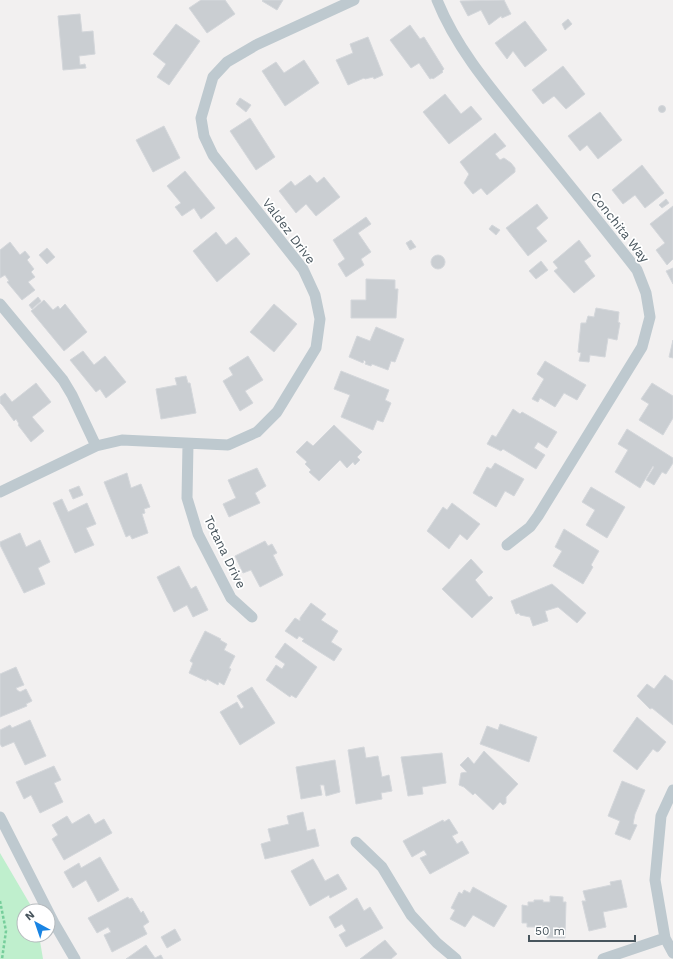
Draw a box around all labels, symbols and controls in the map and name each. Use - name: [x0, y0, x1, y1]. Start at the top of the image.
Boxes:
- street label: Conchita Way: [588, 189, 653, 266]
- street label: Valdez Drive: [259, 195, 319, 267]
- street label: Totana Drive: [201, 513, 249, 591]
- north arrow: [16, 903, 56, 943]
- text: N: [23, 908, 37, 923]
- scale bar: [529, 917, 635, 943]
- text: 50 m: [535, 924, 565, 938]

